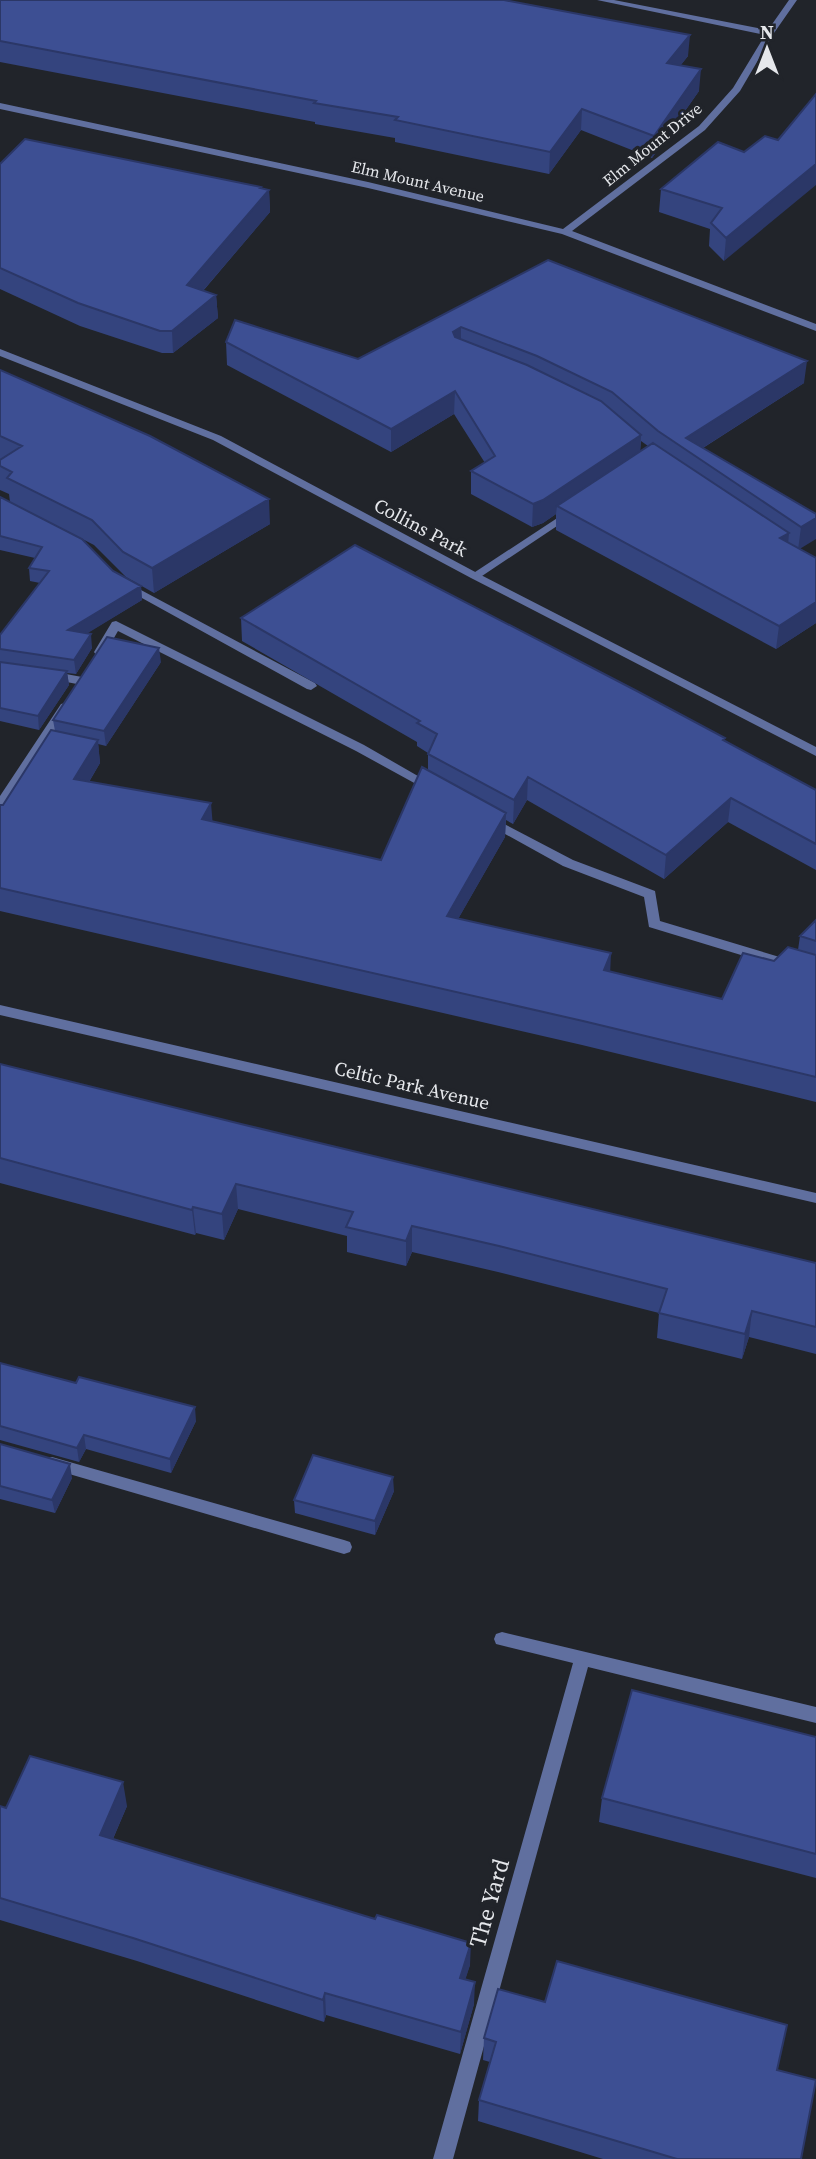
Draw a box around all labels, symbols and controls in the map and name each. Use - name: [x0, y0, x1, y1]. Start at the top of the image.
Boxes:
- north arrow: [732, 14, 802, 84]
- text: N: [760, 19, 774, 45]
- street label: Elm Mount Drive: [598, 97, 706, 191]
- street label: Elm Mount Avenue: [349, 155, 487, 207]
- street label: Collins Park: [370, 491, 473, 563]
- street label: Celtic Park Avenue: [332, 1055, 492, 1115]
- street label: The Yard: [461, 1855, 517, 1951]

